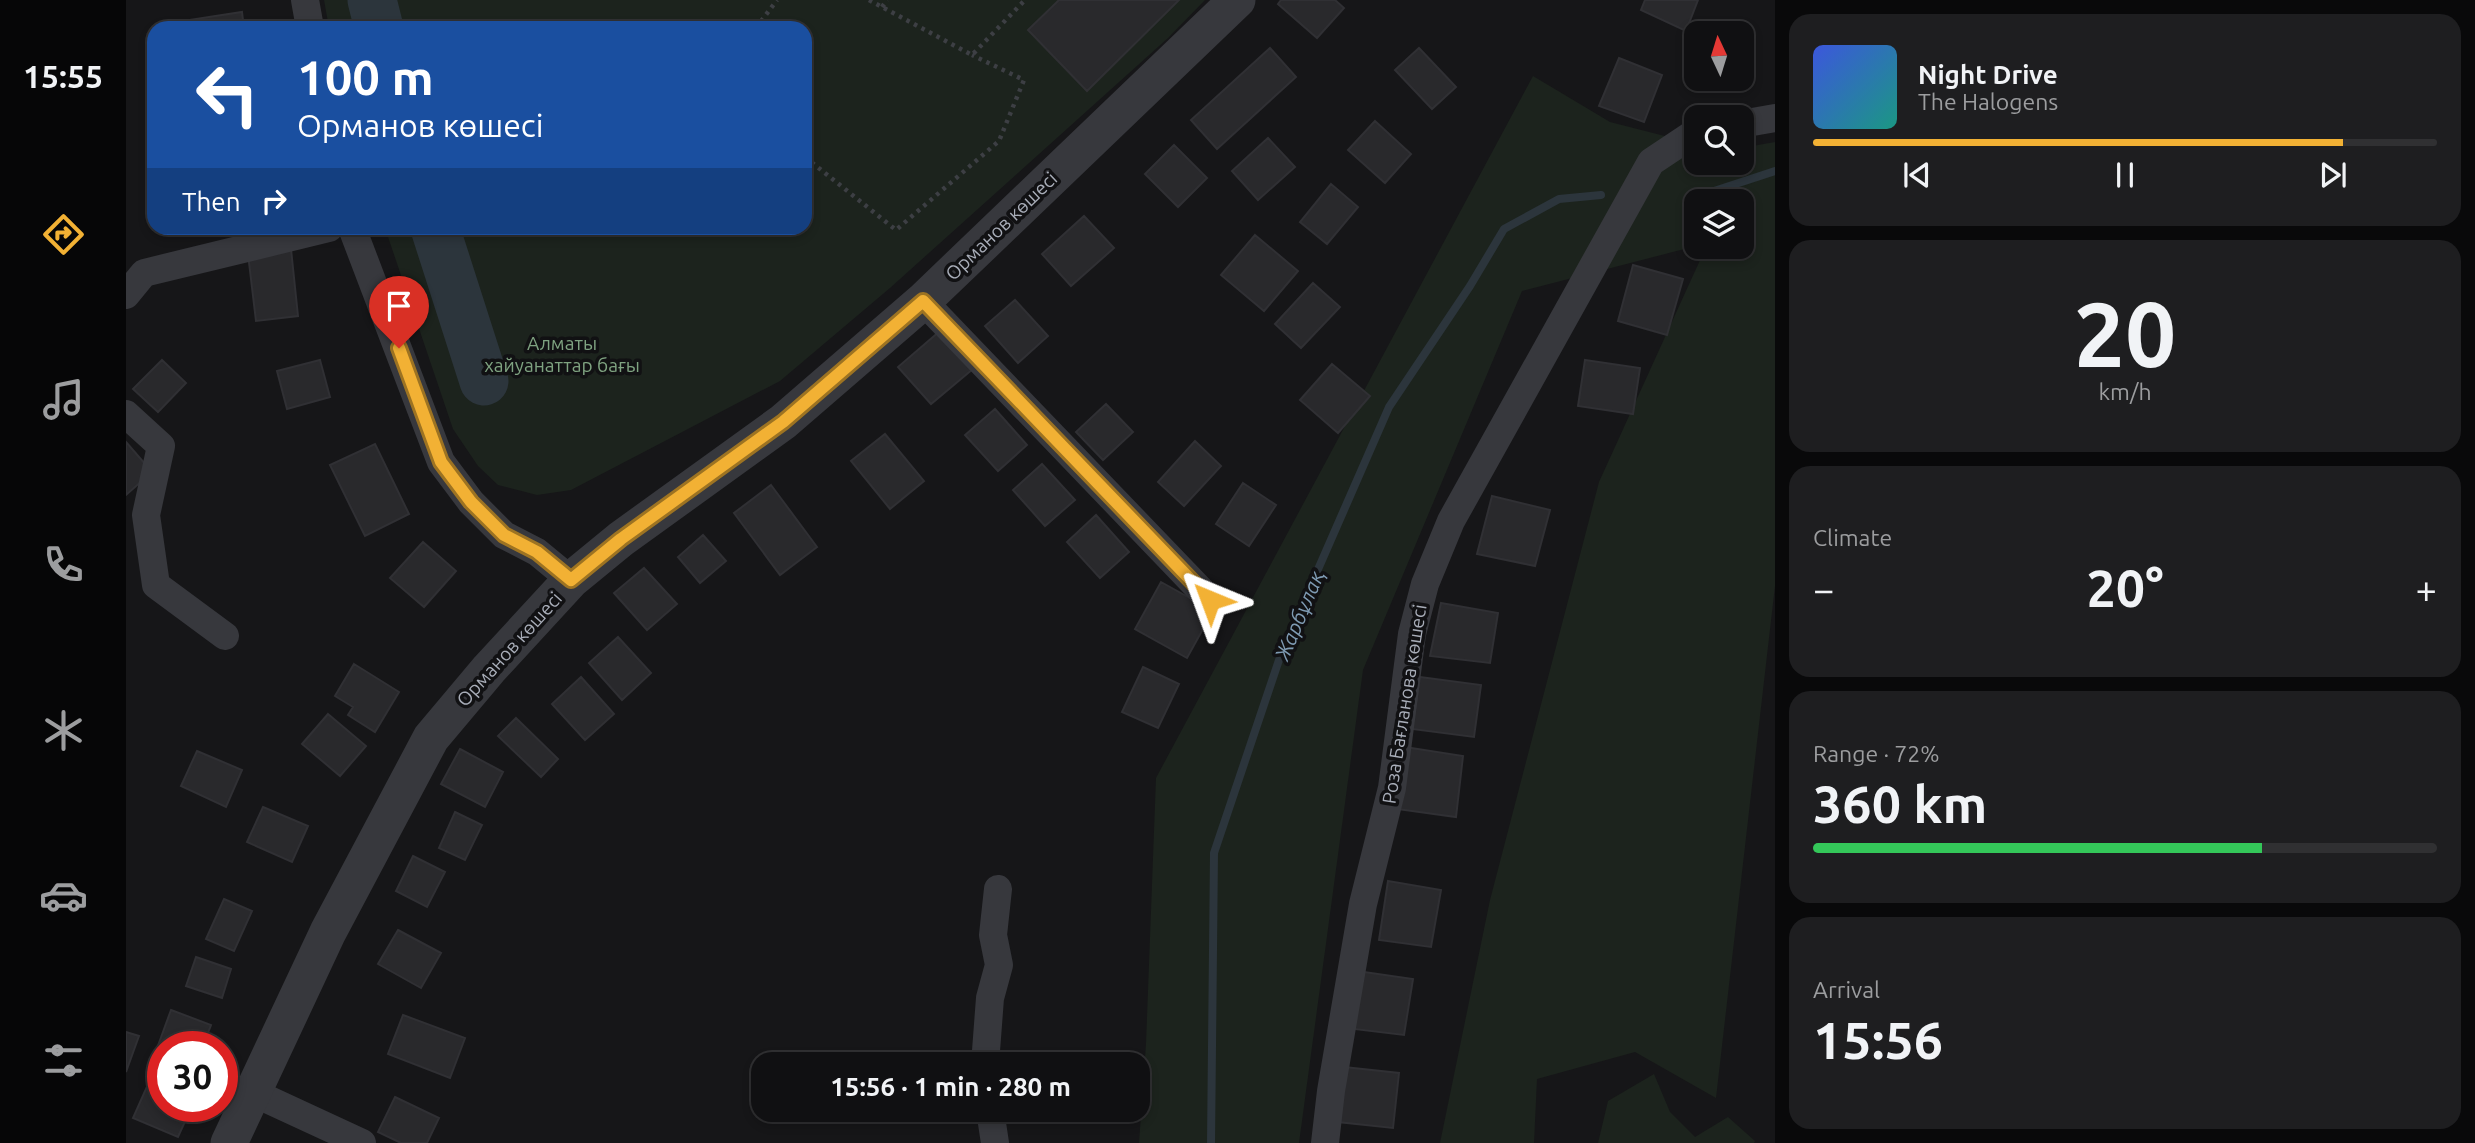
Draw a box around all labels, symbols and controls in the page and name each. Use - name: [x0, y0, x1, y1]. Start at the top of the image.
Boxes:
- north arrow: [1684, 21, 1754, 91]
- map controls: [1684, 21, 1754, 259]
- icon: left: [182, 49, 273, 140]
- text: 100 m: [297, 49, 434, 104]
- text: 15:55: [23, 58, 103, 94]
- text: Night Drive: [1918, 60, 2058, 89]
- text: The Halogens: [1918, 89, 2058, 114]
- button: search: [1684, 105, 1754, 175]
- text: Орманов көшесі: [297, 107, 544, 143]
- icon: previous: [1898, 156, 1936, 194]
- icon: pause: [2106, 156, 2144, 194]
- icon: next: [2314, 156, 2352, 194]
- street label: Орманов көшесі: [941, 167, 1061, 285]
- icon: right: [255, 182, 293, 220]
- text: Then: [182, 187, 241, 216]
- button: layers: [1684, 189, 1754, 259]
- icon: directions: [39, 210, 88, 259]
- pin: [369, 276, 429, 348]
- text: 20: [2074, 282, 2176, 384]
- icon: arrive: [380, 287, 418, 325]
- park label: Алматы хайуанаттар бағы: [484, 332, 640, 376]
- icon: music: [39, 375, 88, 424]
- text: km/h: [2098, 379, 2152, 404]
- text: Climate: [1813, 525, 1892, 550]
- icon: phone: [39, 540, 88, 589]
- text: 20°: [2086, 559, 2164, 617]
- position arrow: [1173, 563, 1247, 637]
- water label: Жарбұлақ: [1269, 567, 1329, 664]
- text: −: [1813, 568, 1834, 610]
- text: +: [2416, 568, 2437, 610]
- street label: Орманов көшесі: [452, 587, 566, 711]
- street label: Роза Бағланова көшесі: [1377, 603, 1431, 805]
- icon: climate: [39, 706, 88, 755]
- text: Range · 72%: [1813, 741, 1940, 766]
- text: 360 km: [1813, 775, 1987, 833]
- icon: car: [39, 871, 88, 920]
- text: Arrival: [1813, 977, 1880, 1002]
- text: 15:56: [1813, 1011, 1943, 1069]
- speed limit sign: 30: [147, 1031, 238, 1122]
- icon: filters: [39, 1036, 88, 1085]
- text: 15:56 · 1 min · 280 m: [830, 1072, 1071, 1101]

